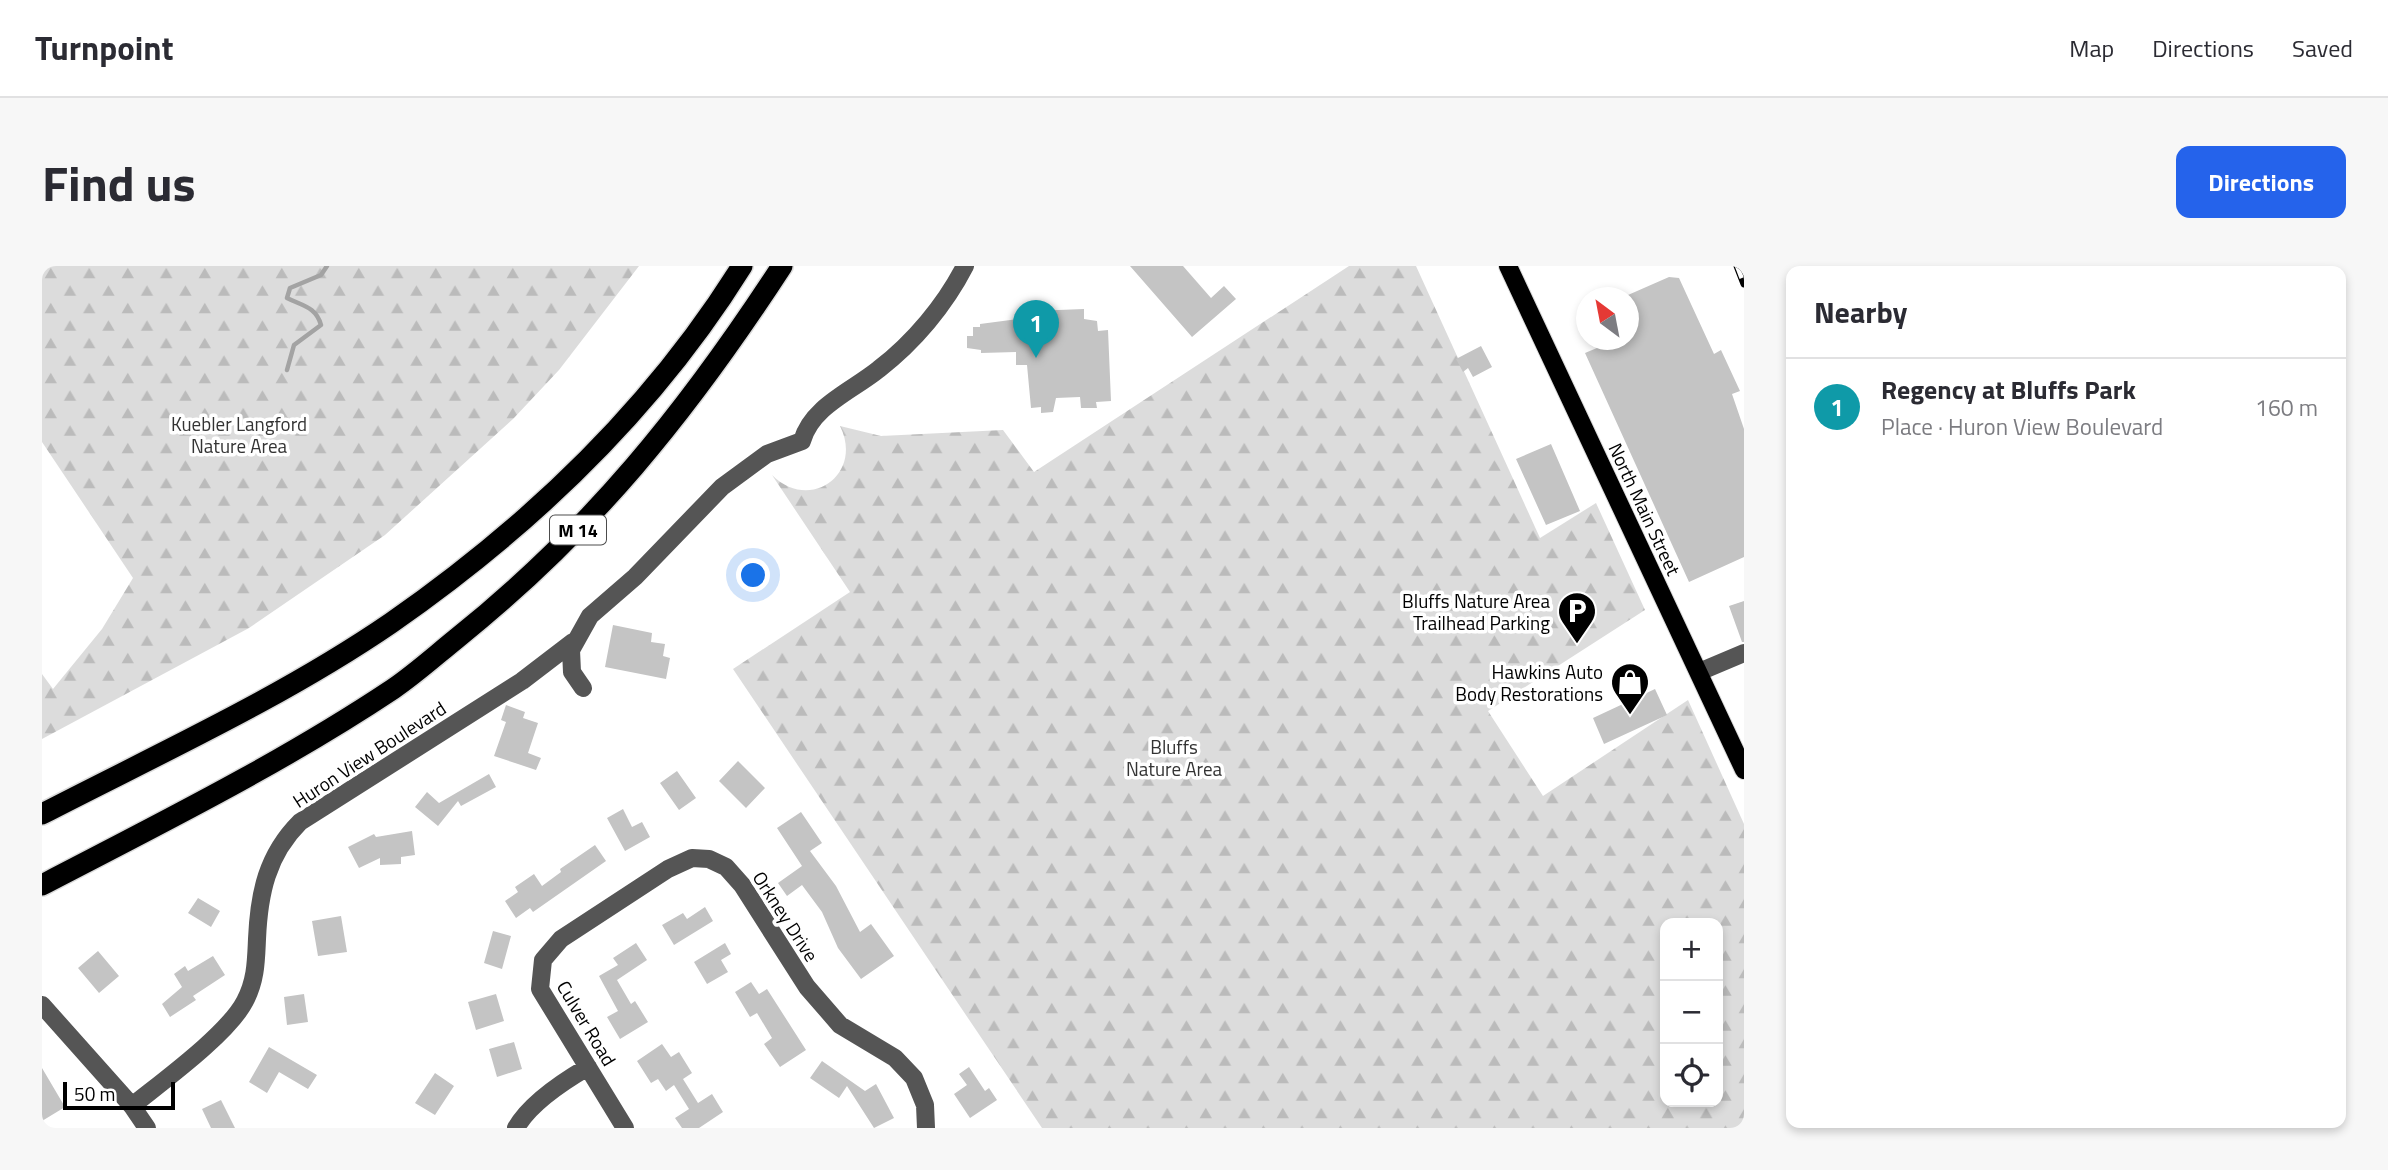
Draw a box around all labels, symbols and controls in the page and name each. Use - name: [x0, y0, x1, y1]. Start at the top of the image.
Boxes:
- text: Turnpoint: [35, 23, 174, 73]
- text: Map: [2069, 30, 2114, 66]
- text: Directions: [2152, 30, 2254, 66]
- text: Saved: [2292, 30, 2353, 66]
- text: Find us: [42, 145, 196, 220]
- button: Directions: [2176, 146, 2346, 218]
- north arrow: [1576, 287, 1639, 350]
- text: Nearby: [1814, 289, 1907, 335]
- pin: 1: [1013, 300, 1059, 358]
- text: Regency at Bluffs Park: [1881, 370, 2136, 409]
- text: 1: [1831, 390, 1843, 425]
- text: 160 m: [2255, 390, 2318, 425]
- park label: Kuebler Langford Nature Area: [171, 409, 307, 460]
- text: Place · Huron View Boulevard: [1881, 409, 2163, 444]
- street label: North Main Street: [1602, 438, 1689, 580]
- road number: M 14: [550, 516, 606, 544]
- your location: [736, 558, 770, 592]
- place label: Bluffs Nature Area Trailhead Parking: [1402, 586, 1550, 637]
- parking icon: Bluffs Nature Area Trailhead Parking: [1556, 590, 1598, 645]
- place label: Hawkins Auto Body Restorations: [1455, 657, 1603, 708]
- shop icon: Hawkins Auto Body Restorations: [1609, 661, 1651, 716]
- street label: Huron View Boulevard: [287, 693, 451, 815]
- park label: Bluffs Nature Area: [1126, 732, 1223, 783]
- street label: Orkney Drive: [746, 865, 826, 967]
- map controls: [1660, 918, 1723, 1107]
- button: +: [1660, 918, 1723, 981]
- street label: Culver Road: [550, 975, 624, 1071]
- button: −: [1660, 981, 1723, 1044]
- button: locate: [1660, 1044, 1723, 1107]
- scale bar: [63, 1079, 175, 1111]
- text: 50 m: [74, 1079, 115, 1108]

